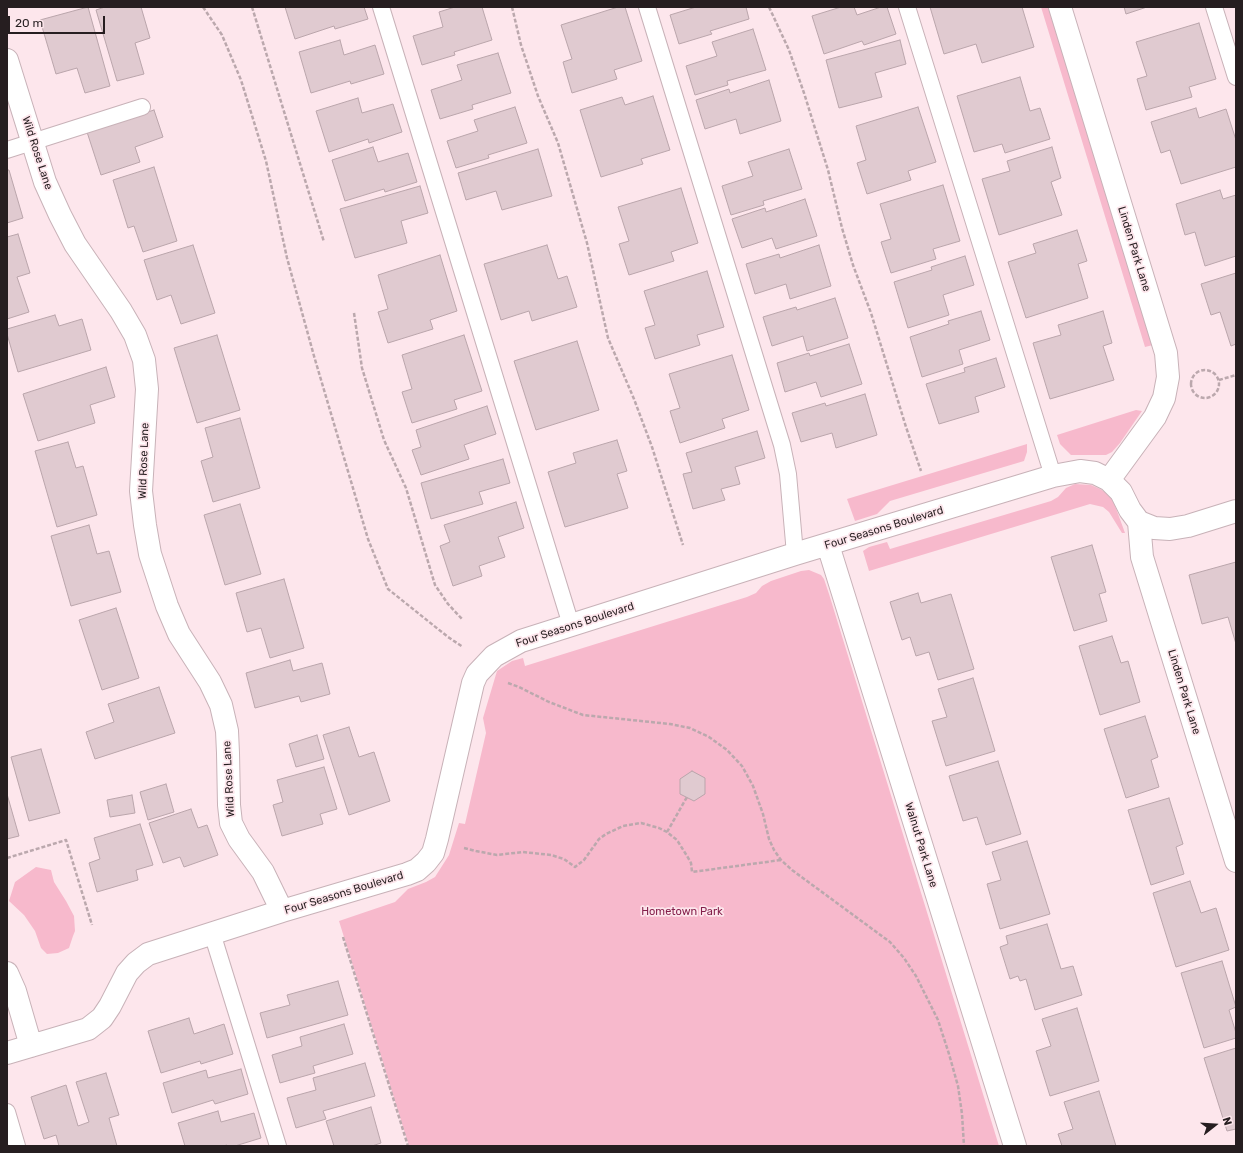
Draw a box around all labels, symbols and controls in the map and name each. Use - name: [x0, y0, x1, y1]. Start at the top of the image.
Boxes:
- scale bar: [10, 8, 107, 34]
- text: 20 m: [15, 16, 43, 30]
- street label: Wild Rose Lane: [19, 115, 55, 191]
- street label: Linden Park Lane: [1115, 205, 1153, 293]
- street label: Wild Rose Lane: [136, 423, 152, 499]
- street label: Four Seasons Boulevard: [823, 504, 945, 552]
- street label: Four Seasons Boulevard: [514, 600, 636, 650]
- street label: Linden Park Lane: [1165, 648, 1203, 736]
- street label: Wild Rose Lane: [220, 741, 238, 817]
- street label: Walnut Park Lane: [902, 801, 940, 889]
- street label: Four Seasons Boulevard: [283, 869, 405, 917]
- park label: Hometown Park: [641, 905, 723, 919]
- north arrow: [1195, 1105, 1235, 1145]
- text: N: [1220, 1116, 1234, 1127]

